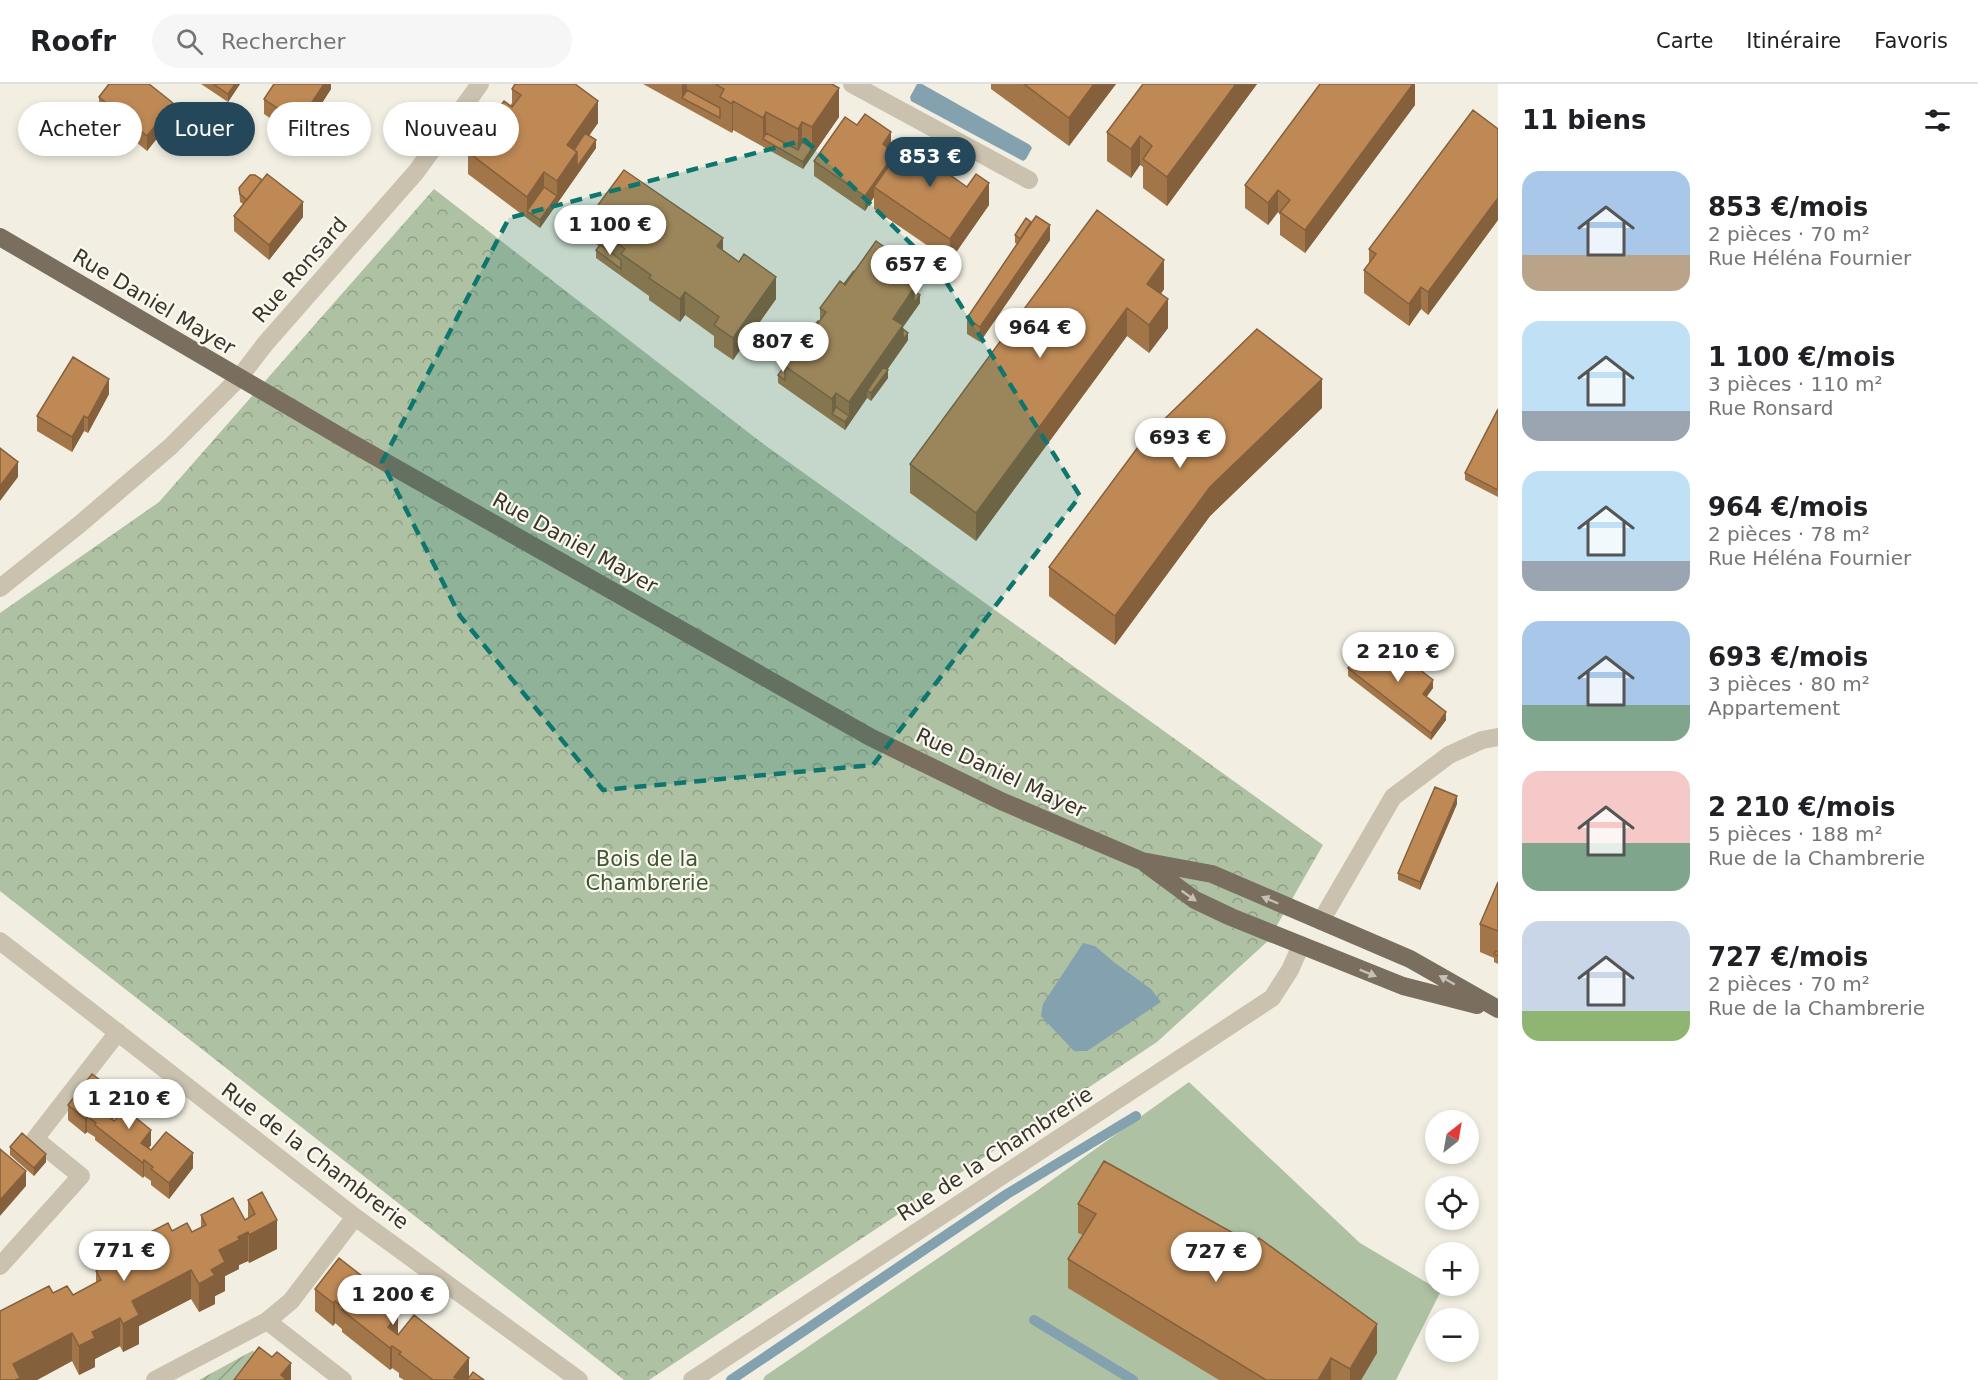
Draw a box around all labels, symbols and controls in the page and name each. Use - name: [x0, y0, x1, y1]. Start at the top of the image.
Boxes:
- search box: [152, 14, 572, 68]
- text: Roofr: [30, 25, 116, 58]
- icon: search: [173, 25, 206, 58]
- text: Rechercher: [221, 29, 346, 54]
- text: Carte: [1656, 29, 1713, 53]
- text: Itinéraire: [1746, 29, 1841, 53]
- text: Favoris: [1874, 29, 1948, 53]
- chip: Acheter: [18, 102, 142, 156]
- chip: Louer: [154, 102, 255, 156]
- chip: Filtres: [267, 102, 371, 156]
- chip: Nouveau: [383, 102, 519, 156]
- icon: filters: [1921, 104, 1954, 137]
- text: 11 biens: [1522, 105, 1646, 135]
- pin: 853 €: [888, 137, 972, 188]
- text: 853 €: [899, 144, 961, 168]
- text: 853 €/mois: [1708, 192, 1868, 222]
- icon: home: [1570, 195, 1642, 267]
- pin: 1 100 €: [555, 205, 665, 256]
- street label: Rue Ronsard: [248, 212, 352, 328]
- text: 1 100 €: [568, 212, 652, 236]
- text: 2 pièces · 70 m²: [1708, 222, 1870, 246]
- street label: Rue Daniel Mayer: [68, 244, 240, 360]
- pin: 657 €: [874, 245, 958, 296]
- text: Rue Héléna Fournier: [1708, 246, 1911, 270]
- text: 657 €: [885, 252, 947, 276]
- pin: 964 €: [998, 308, 1082, 359]
- text: 964 €: [1009, 315, 1071, 339]
- pin: 807 €: [741, 322, 825, 373]
- text: 807 €: [752, 329, 814, 353]
- text: 1 100 €/mois: [1708, 342, 1895, 372]
- icon: home: [1570, 345, 1642, 417]
- text: 3 pièces · 110 m²: [1708, 372, 1882, 396]
- text: Rue Ronsard: [1708, 396, 1834, 420]
- pin: 693 €: [1138, 418, 1222, 469]
- text: 693 €: [1149, 425, 1211, 449]
- street label: Rue Daniel Mayer: [488, 488, 662, 599]
- text: 964 €/mois: [1708, 492, 1868, 522]
- icon: home: [1570, 495, 1642, 567]
- text: 2 pièces · 78 m²: [1708, 522, 1870, 546]
- text: Rue Héléna Fournier: [1708, 546, 1911, 570]
- pin: 2 210 €: [1343, 632, 1453, 683]
- text: 2 210 €: [1356, 639, 1440, 663]
- text: 693 €/mois: [1708, 642, 1868, 672]
- icon: home: [1570, 645, 1642, 717]
- text: 3 pièces · 80 m²: [1708, 672, 1870, 696]
- text: Appartement: [1708, 696, 1840, 720]
- street label: Rue Daniel Mayer: [912, 723, 1090, 823]
- text: 2 210 €/mois: [1708, 792, 1895, 822]
- icon: home: [1570, 795, 1642, 867]
- text: 5 pièces · 188 m²: [1708, 822, 1882, 846]
- text: Rue de la Chambrerie: [1708, 846, 1925, 870]
- park label: Bois de la Chambrerie: [585, 847, 709, 895]
- one-way arrow: [1181, 890, 1197, 902]
- one-way arrow: [1261, 895, 1279, 904]
- text: 727 €/mois: [1708, 942, 1868, 972]
- icon: home: [1570, 945, 1642, 1017]
- one-way arrow: [1360, 968, 1378, 978]
- text: 2 pièces · 70 m²: [1708, 972, 1870, 996]
- one-way arrow: [1439, 975, 1455, 986]
- text: Rue de la Chambrerie: [1708, 996, 1925, 1020]
- street label: Rue de la Chambrerie: [217, 1078, 413, 1234]
- pin: 1 210 €: [74, 1079, 184, 1130]
- street label: Rue de la Chambrerie: [893, 1082, 1097, 1226]
- text: 1 210 €: [87, 1086, 171, 1110]
- north arrow: [1425, 1110, 1479, 1164]
- map controls: [1425, 1110, 1479, 1362]
- button: locate: [1425, 1176, 1479, 1230]
- pin: 771 €: [82, 1231, 166, 1282]
- pin: 727 €: [1174, 1232, 1258, 1283]
- text: 771 €: [93, 1238, 155, 1262]
- text: 727 €: [1185, 1239, 1247, 1263]
- button: +: [1425, 1242, 1479, 1296]
- pin: 1 200 €: [338, 1275, 448, 1326]
- text: 1 200 €: [351, 1282, 435, 1306]
- button: −: [1425, 1308, 1479, 1362]

